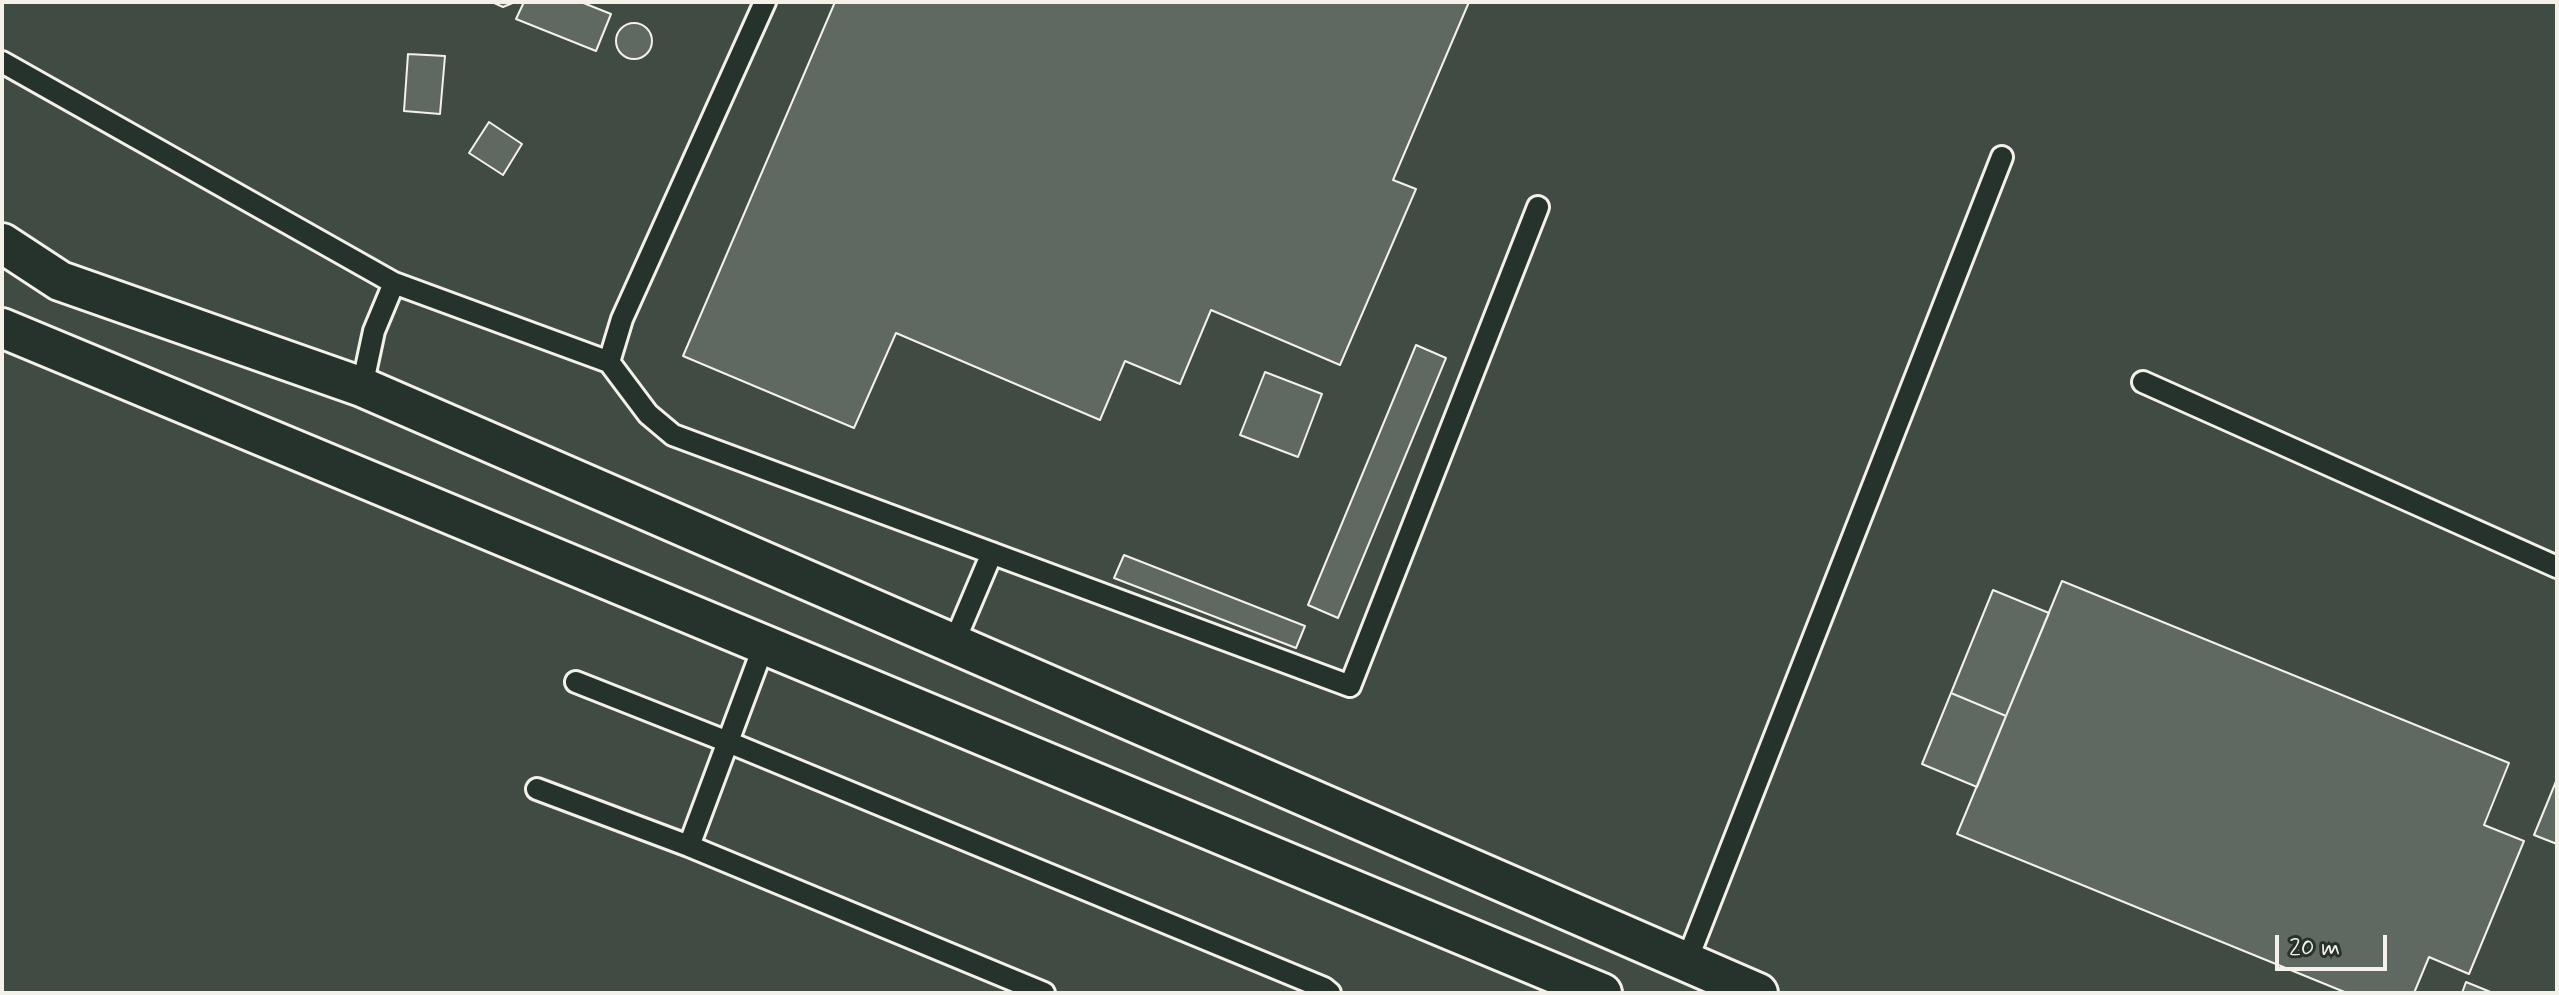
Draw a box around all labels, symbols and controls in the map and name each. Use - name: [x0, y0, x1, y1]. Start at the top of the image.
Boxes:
- scale bar: [2279, 919, 2391, 969]
- text: 20 m: [2289, 933, 2340, 964]

